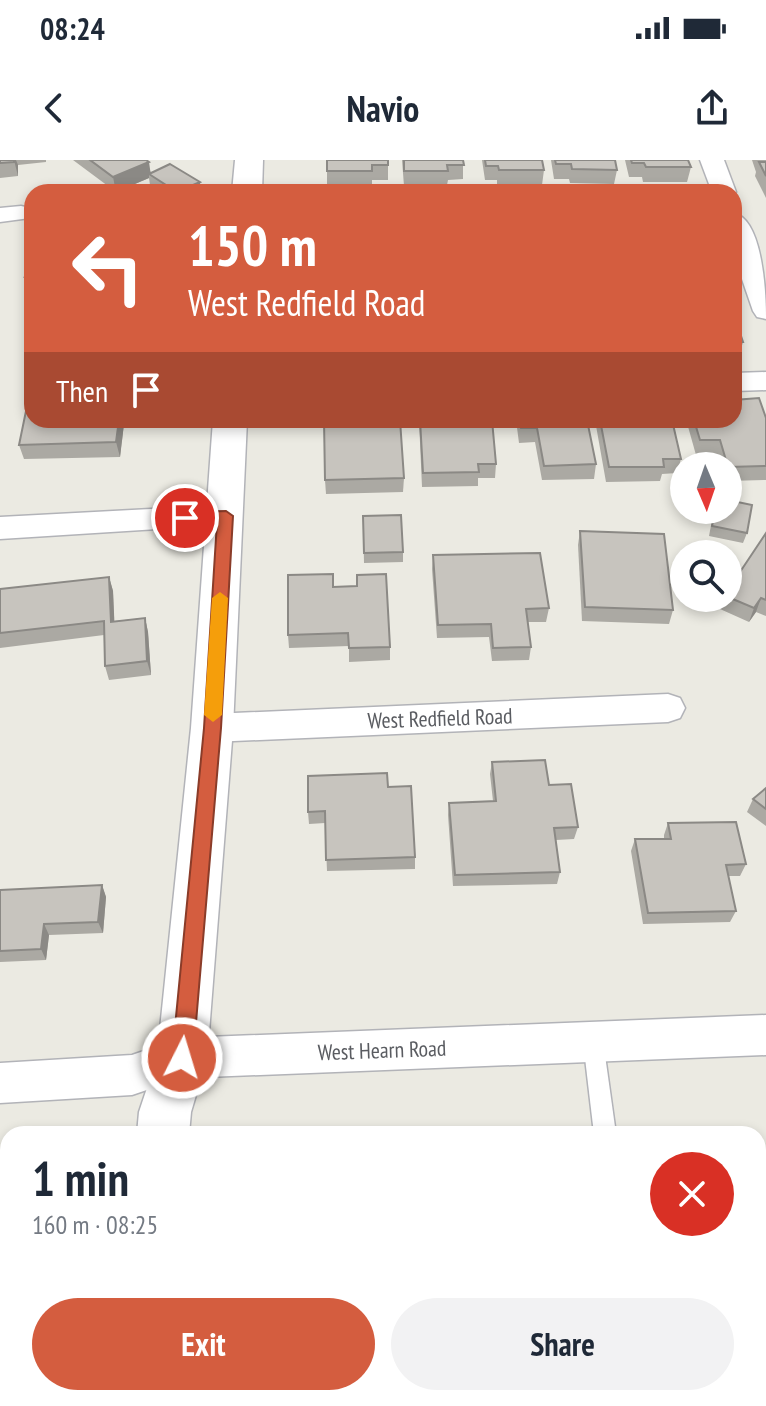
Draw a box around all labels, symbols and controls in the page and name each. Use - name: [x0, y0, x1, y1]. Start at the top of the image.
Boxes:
- text: 08:24: [40, 9, 105, 48]
- text: Navio: [347, 85, 419, 132]
- icon: back: [32, 86, 76, 130]
- icon: share: [690, 86, 734, 130]
- text: 150 m: [188, 209, 317, 281]
- icon: left: [56, 216, 160, 320]
- text: West Redfield Road: [188, 279, 425, 326]
- icon: arrive: [124, 368, 168, 412]
- text: Then: [56, 371, 108, 410]
- north arrow: [670, 452, 742, 524]
- map controls: [670, 452, 742, 612]
- pin: [151, 484, 219, 552]
- icon: arrive: [163, 496, 207, 540]
- button: search: [670, 540, 742, 612]
- street label: West Redfield Road: [367, 701, 513, 735]
- position arrow: [140, 1016, 224, 1100]
- street label: West Hearn Road: [317, 1034, 447, 1066]
- text: 1 min: [32, 1147, 129, 1209]
- button: close: [650, 1152, 734, 1236]
- text: 160 m · 08:25: [32, 1208, 158, 1241]
- button: Exit: [32, 1298, 375, 1390]
- button: Share: [391, 1298, 734, 1390]

